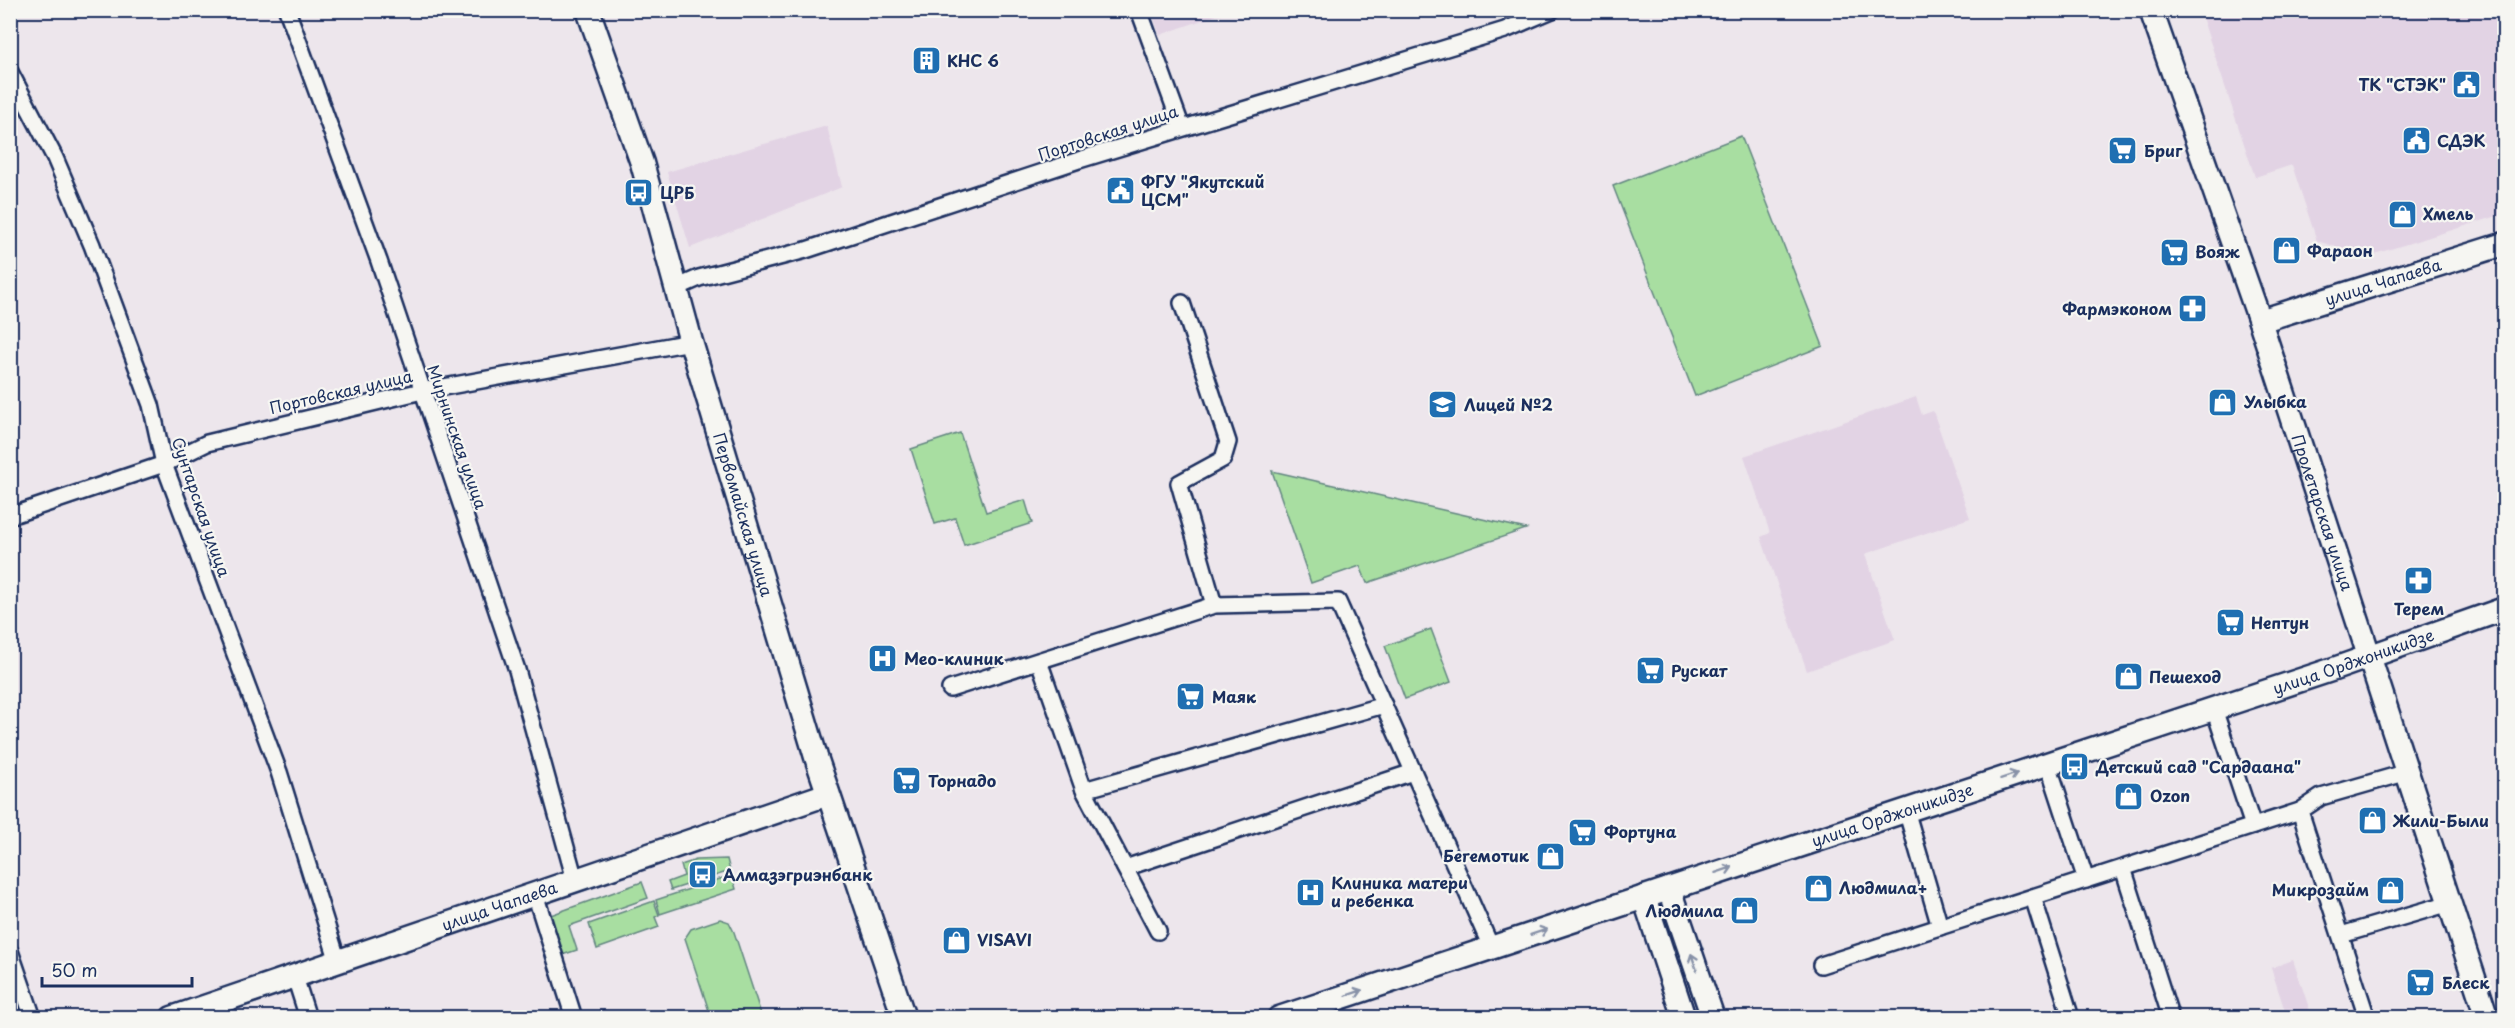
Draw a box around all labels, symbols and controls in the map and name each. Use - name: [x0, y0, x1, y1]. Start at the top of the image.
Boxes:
- building icon: КНС 6: [910, 45, 942, 77]
- place label: КНС 6: [947, 48, 999, 72]
- public building icon: ТК "СТЭК": [2451, 69, 2483, 101]
- place label: ТК "СТЭК": [2359, 72, 2446, 96]
- street label: Портовская улица: [1035, 98, 1181, 166]
- public building icon: СДЭК: [2400, 125, 2432, 157]
- place label: СДЭК: [2437, 128, 2485, 152]
- supermarket icon: Бриг: [2107, 135, 2139, 167]
- place label: Бриг: [2144, 138, 2183, 162]
- place label: ФГУ "Якутский ЦСМ": [1141, 169, 1264, 211]
- public building icon: ФГУ "Якутский ЦСМ": [1104, 175, 1136, 207]
- bus stop icon: ЦРБ: [623, 177, 655, 209]
- place label: ЦРБ: [660, 180, 694, 204]
- shop icon: Хмель: [2386, 198, 2418, 230]
- place label: Хмель: [2423, 201, 2473, 225]
- shop icon: Фараон: [2270, 235, 2302, 267]
- supermarket icon: Вояж: [2158, 236, 2190, 268]
- place label: Фараон: [2307, 238, 2373, 262]
- place label: Вояж: [2195, 239, 2240, 263]
- street label: улица Чапаева: [2322, 252, 2444, 311]
- pharmacy icon: Фармэконом: [2177, 293, 2209, 325]
- place label: Фармэконом: [2062, 296, 2172, 320]
- street label: Мирнинская улица: [422, 361, 494, 512]
- street label: Портовская улица: [267, 363, 415, 419]
- shop icon: Улыбка: [2207, 386, 2239, 418]
- school or university icon: Лицей №2: [1427, 389, 1459, 421]
- place label: Улыбка: [2243, 389, 2307, 413]
- place label: Лицей №2: [1464, 392, 1553, 416]
- street label: Первомайская улица: [708, 429, 780, 599]
- street label: Пролетарская улица: [2287, 431, 2360, 594]
- street label: Сунтарская улица: [167, 434, 237, 580]
- pharmacy icon: Терем: [2403, 565, 2435, 597]
- place label: Терем: [2394, 596, 2444, 620]
- supermarket icon: Нептун: [2214, 607, 2246, 639]
- place label: Нептун: [2251, 610, 2309, 634]
- street label: улица Орджоникидзе: [2269, 622, 2437, 699]
- hospital icon: Мео-клиник: [867, 643, 899, 675]
- place label: Мео-клиник: [904, 646, 1005, 670]
- supermarket icon: Рускат: [1634, 655, 1666, 687]
- place label: Рускат: [1671, 658, 1728, 682]
- shop icon: Пешеход: [2112, 661, 2144, 693]
- place label: Пешеход: [2149, 664, 2221, 688]
- supermarket icon: Маяк: [1175, 681, 1207, 713]
- place label: Маяк: [1212, 684, 1257, 708]
- bus stop icon: Детский сад "Сардаана": [2059, 751, 2091, 783]
- place label: Детский сад "Сардаана": [2095, 754, 2301, 778]
- supermarket icon: Торнадо: [891, 765, 923, 797]
- place label: Торнадо: [928, 768, 997, 792]
- one-way arrow: [1999, 770, 2018, 781]
- street label: улица Орджоникидзе: [1808, 776, 1976, 852]
- shop icon: Ozon: [2113, 780, 2145, 812]
- place label: Ozon: [2150, 783, 2190, 807]
- shop icon: Жили-Были: [2356, 805, 2388, 837]
- place label: Жили-Были: [2392, 808, 2489, 832]
- supermarket icon: Фортуна: [1567, 816, 1599, 848]
- place label: Фортуна: [1604, 819, 1677, 843]
- shop icon: Бегемотик: [1534, 840, 1566, 872]
- place label: Бегемотик: [1443, 843, 1530, 867]
- bus stop icon: Алмазэгриэнбанк: [686, 859, 718, 891]
- place label: Алмазэгриэнбанк: [723, 862, 873, 886]
- one-way arrow: [1714, 864, 1733, 875]
- place label: Клиника матери и ребенка: [1331, 870, 1468, 912]
- shop icon: Людмила+: [1802, 872, 1834, 904]
- street label: улица Чапаева: [438, 874, 560, 936]
- shop icon: Микрозайм: [2374, 874, 2406, 906]
- place label: Людмила+: [1839, 875, 1928, 899]
- hospital icon: Клиника матери и ребенка: [1294, 876, 1326, 908]
- place label: Микрозайм: [2272, 877, 2369, 901]
- shop icon: Людмила: [1729, 895, 1761, 927]
- place label: Людмила: [1645, 898, 1724, 922]
- shop icon: VISAVI: [940, 924, 972, 956]
- one-way arrow: [1529, 925, 1548, 936]
- place label: VISAVI: [977, 927, 1032, 951]
- scale bar: [42, 950, 192, 988]
- one-way arrow: [1688, 953, 1699, 972]
- text: 50 m: [51, 956, 98, 983]
- supermarket icon: Блеск: [2405, 967, 2437, 999]
- place label: Блеск: [2442, 970, 2490, 994]
- one-way arrow: [1344, 986, 1363, 997]

